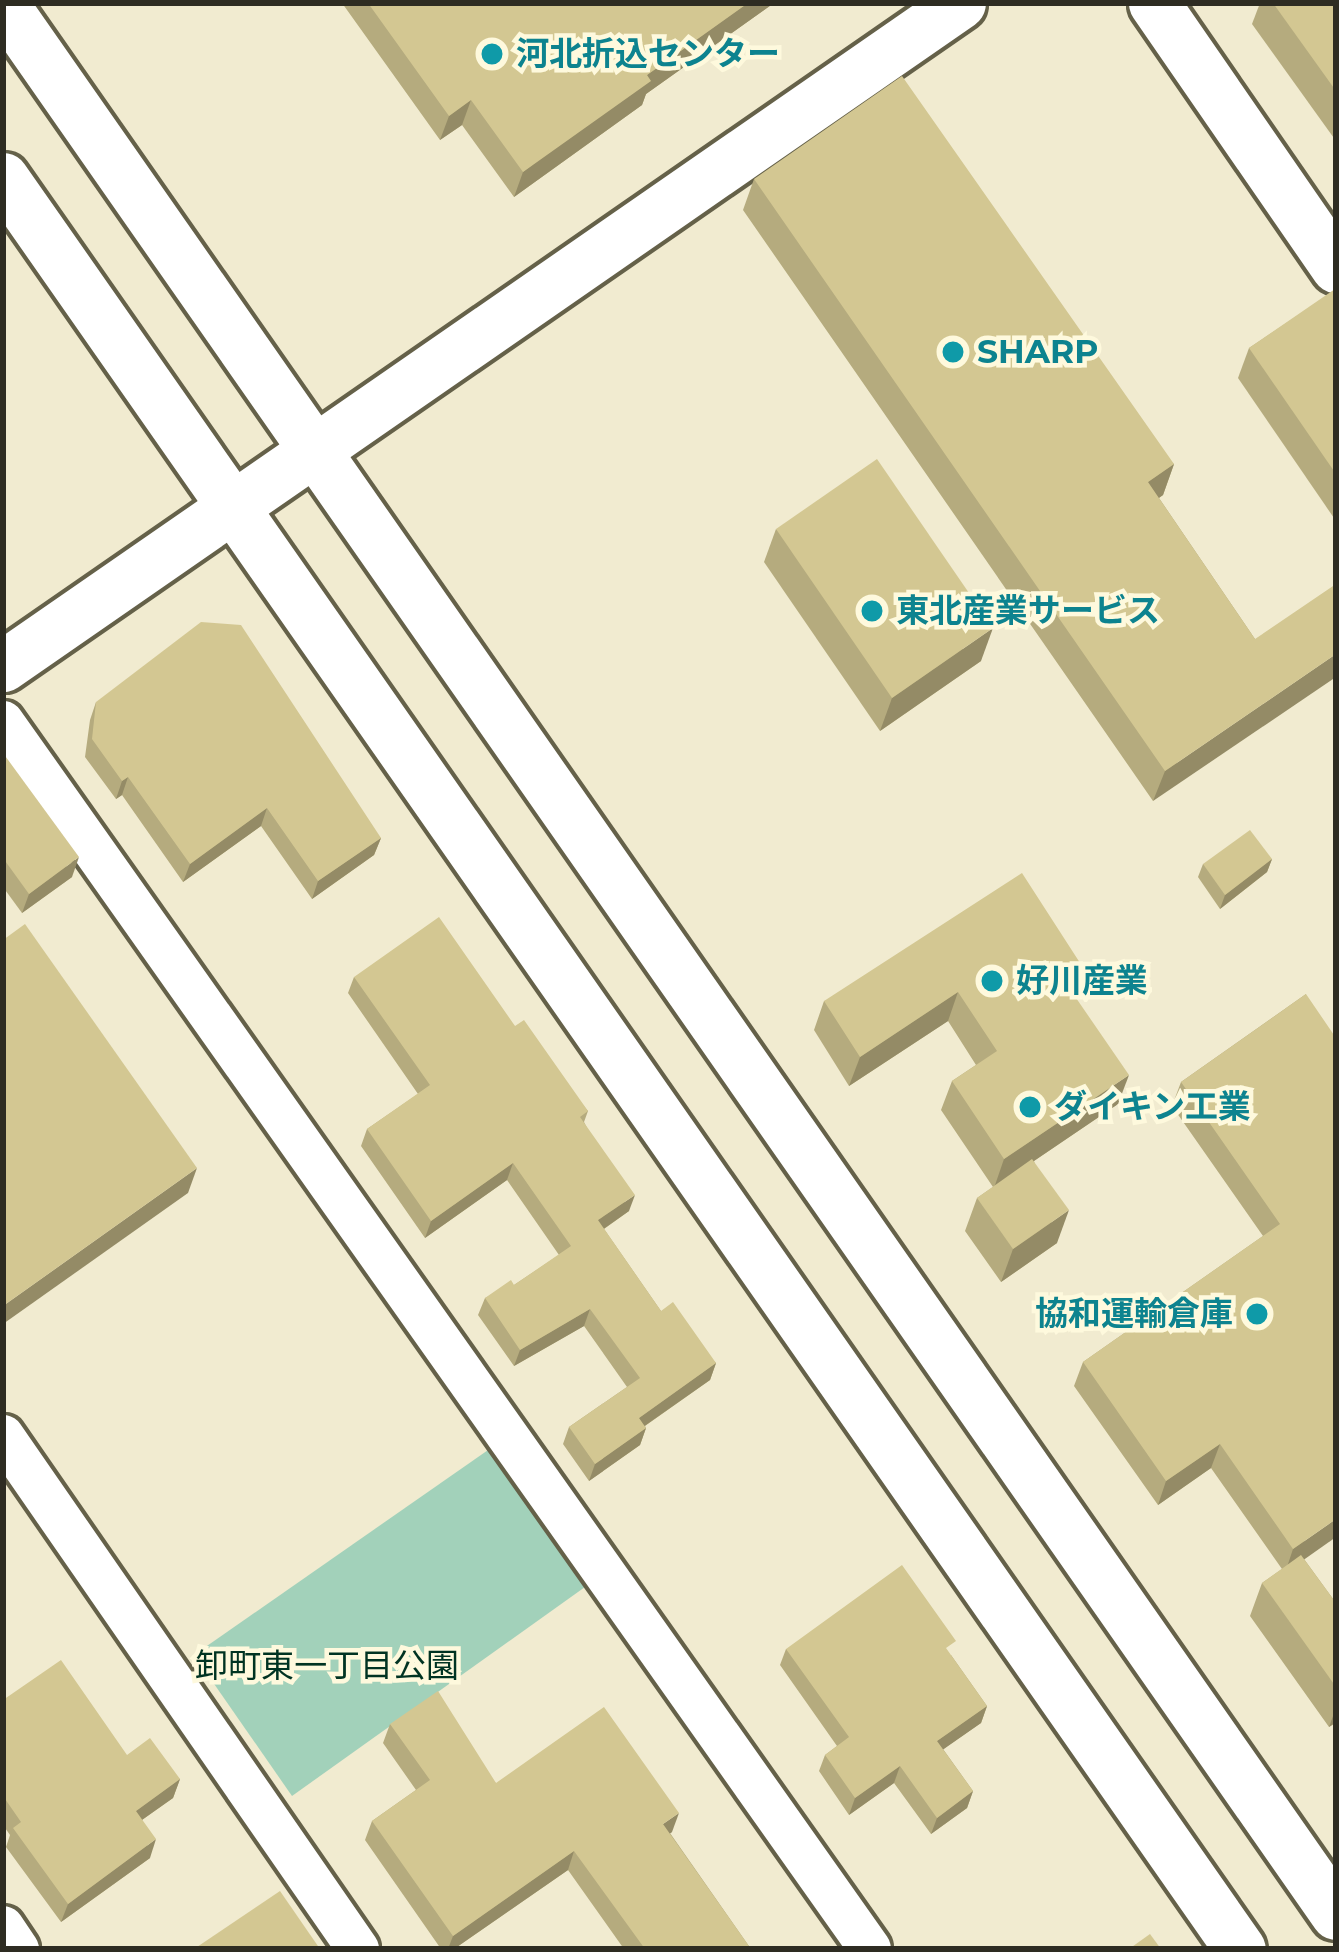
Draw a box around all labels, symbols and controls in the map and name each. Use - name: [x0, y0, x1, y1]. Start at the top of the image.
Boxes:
- place label: 河北折込センター: [516, 34, 780, 74]
- marker: 河北折込センター: [479, 41, 505, 67]
- place label: SHARP: [977, 332, 1098, 372]
- marker: SHARP: [940, 339, 966, 365]
- place label: 東北産業サービス: [896, 591, 1160, 631]
- marker: 東北産業サービス: [859, 598, 885, 624]
- place label: 好川産業: [1016, 961, 1148, 1001]
- marker: 好川産業: [979, 968, 1005, 994]
- place label: ダイキン工業: [1054, 1087, 1252, 1127]
- marker: ダイキン工業: [1017, 1094, 1043, 1120]
- place label: 協和運輸倉庫: [1035, 1294, 1233, 1334]
- marker: 協和運輸倉庫: [1244, 1301, 1270, 1327]
- park label: 卸町東一丁目公園: [195, 1646, 459, 1686]

